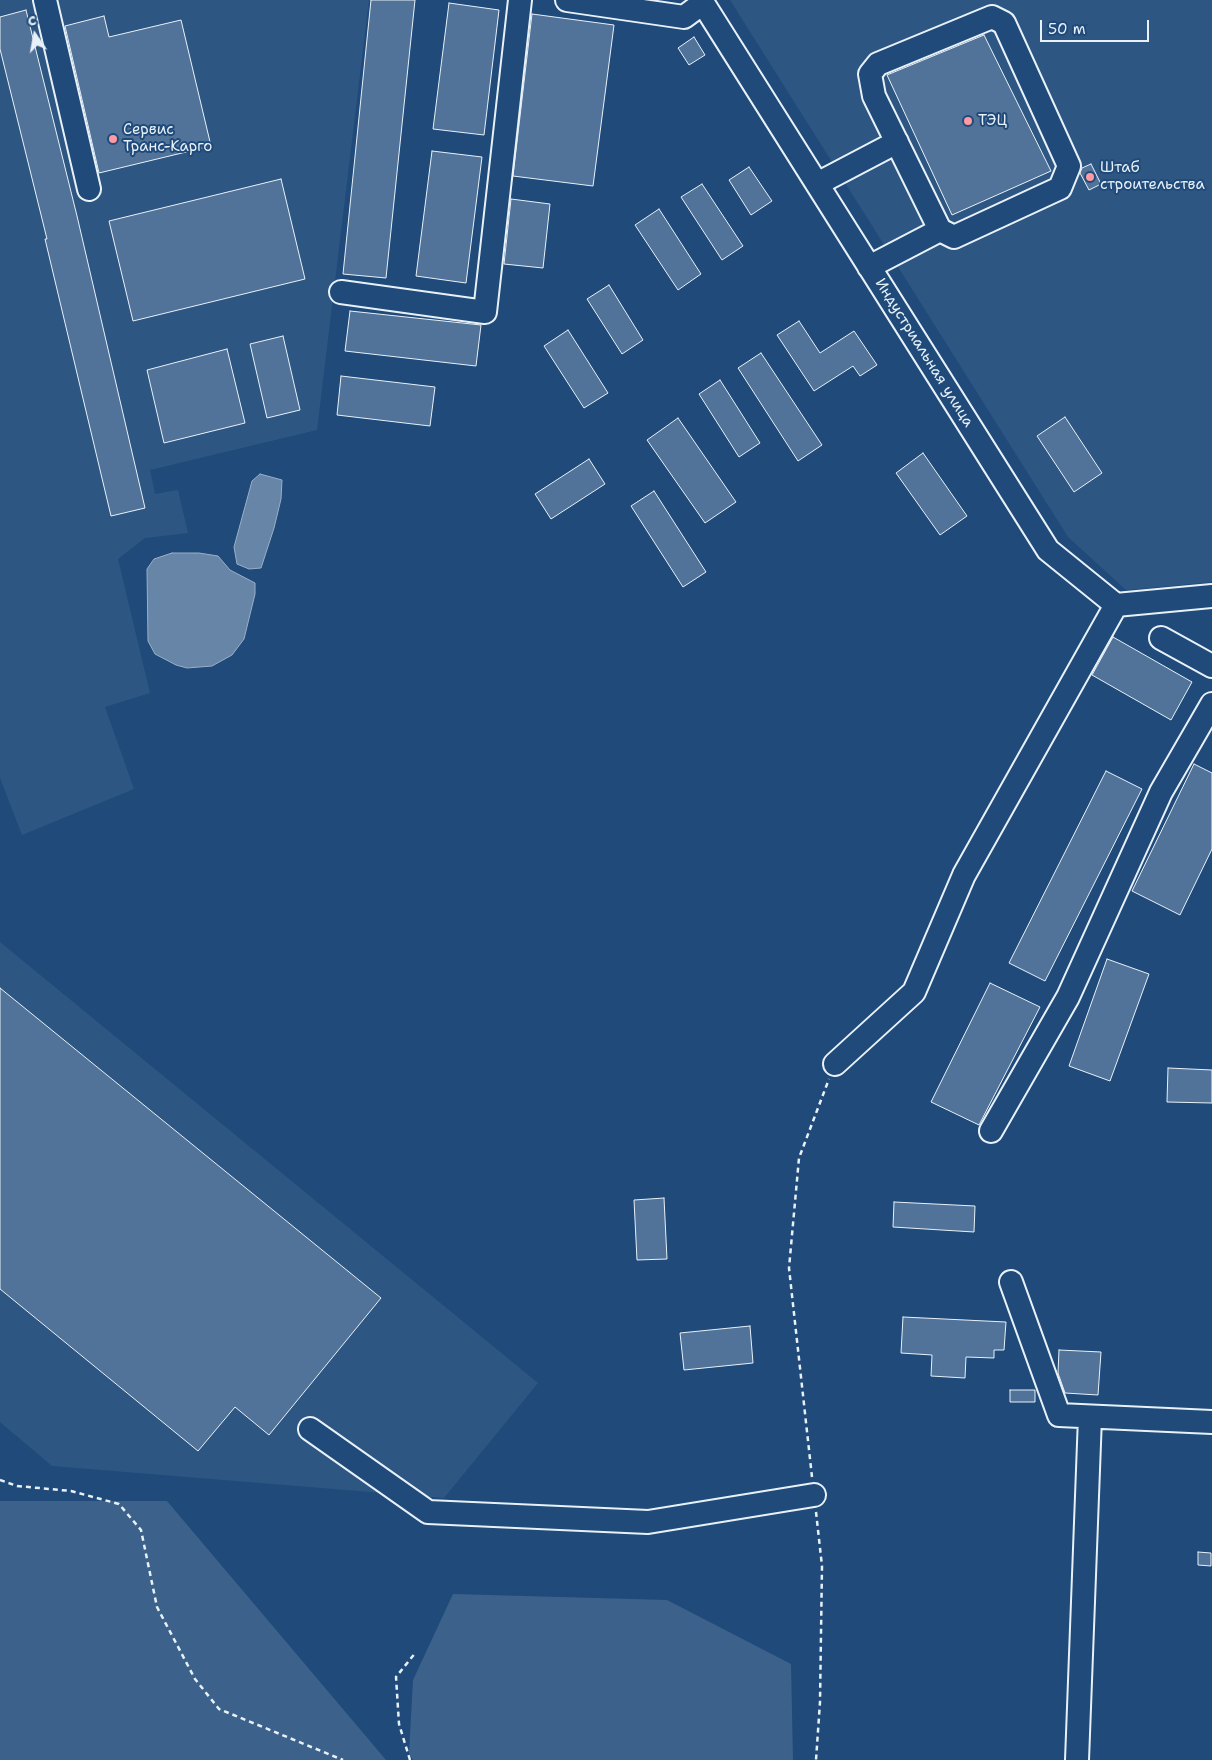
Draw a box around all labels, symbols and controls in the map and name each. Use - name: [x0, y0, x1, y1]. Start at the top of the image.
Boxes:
- north arrow: [10, 10, 60, 60]
- scale bar: [1042, 10, 1151, 42]
- text: С: [26, 11, 38, 30]
- text: 50 m: [1048, 19, 1086, 39]
- place label: ТЭЦ: [978, 112, 1007, 130]
- marker: ТЭЦ: [962, 115, 974, 127]
- place label: Сервис Транс-Карго: [123, 121, 212, 156]
- marker: Сервис Транс-Карго: [107, 133, 119, 145]
- place label: Штаб строительства: [1100, 159, 1205, 194]
- marker: Штаб строительства: [1084, 171, 1096, 183]
- street label: Индустриальная улица: [871, 275, 977, 431]

